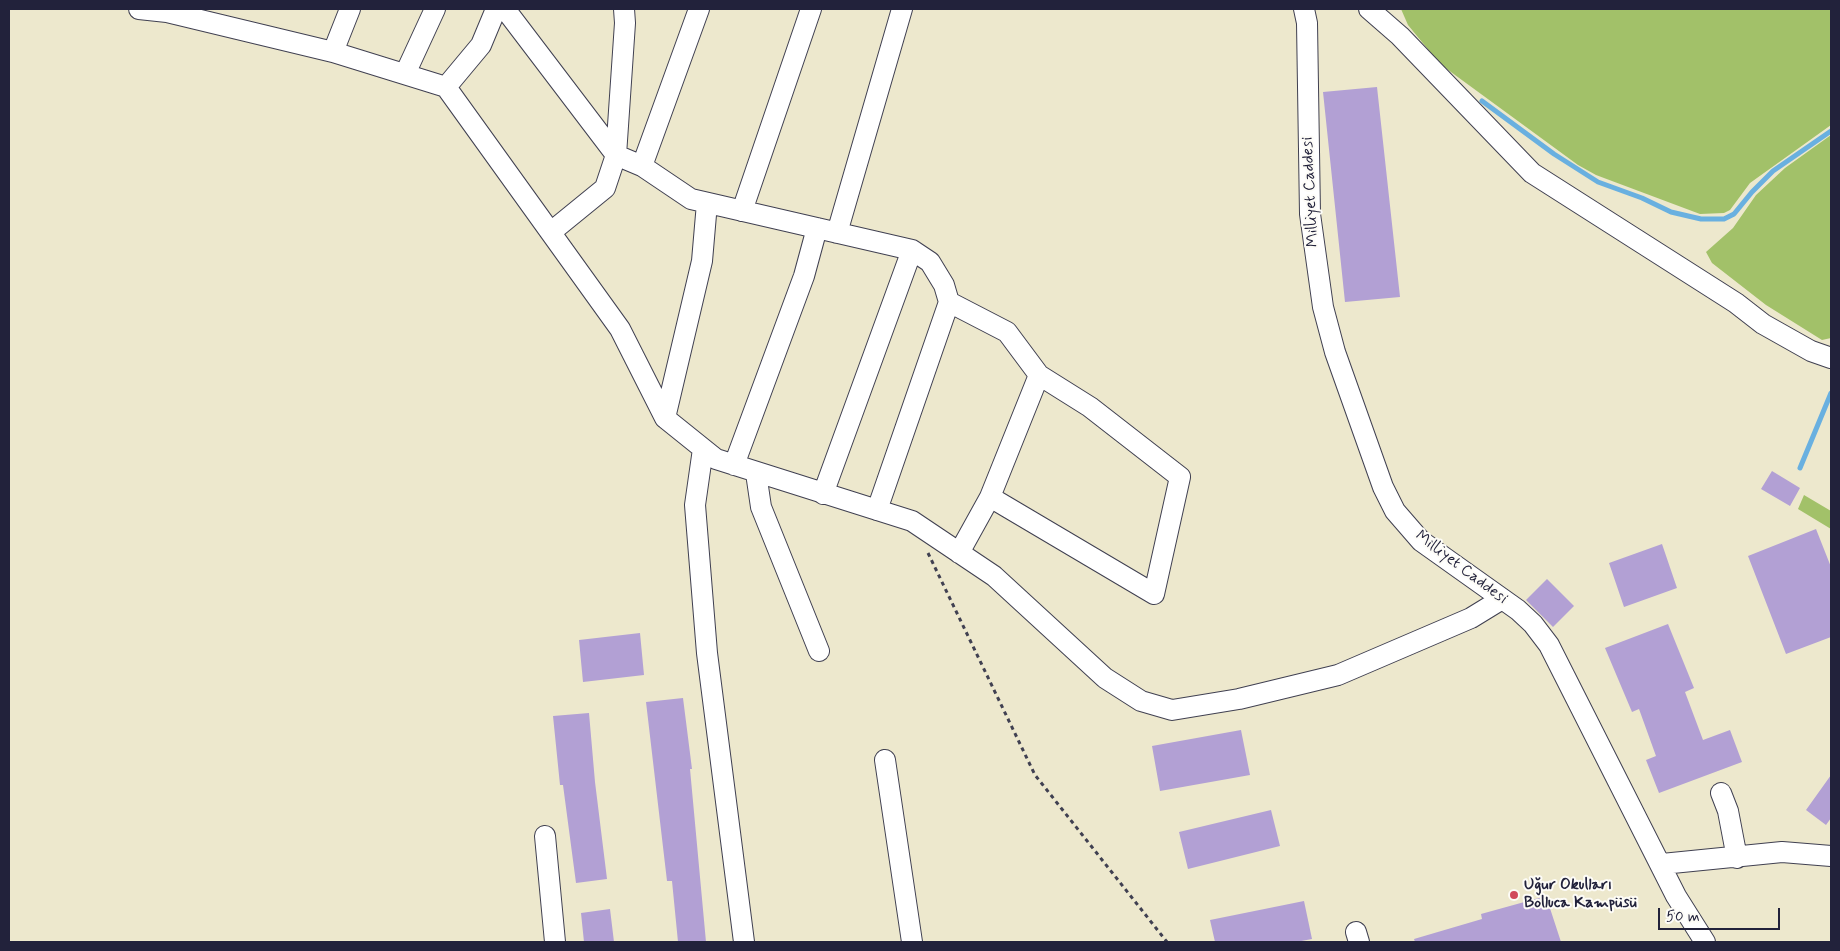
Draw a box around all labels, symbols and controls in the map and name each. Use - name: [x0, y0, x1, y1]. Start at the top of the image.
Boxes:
- street label: Milliyet Caddesi: [1299, 136, 1323, 248]
- street label: Milliyet Caddesi: [1411, 527, 1511, 609]
- place label: Uğur Okulları Bolluca Kampüsü: [1524, 876, 1637, 914]
- marker: Uğur Okulları Bolluca Kampüsü: [1508, 889, 1520, 901]
- scale bar: [1660, 898, 1782, 930]
- text: 50 m: [1666, 907, 1700, 927]

